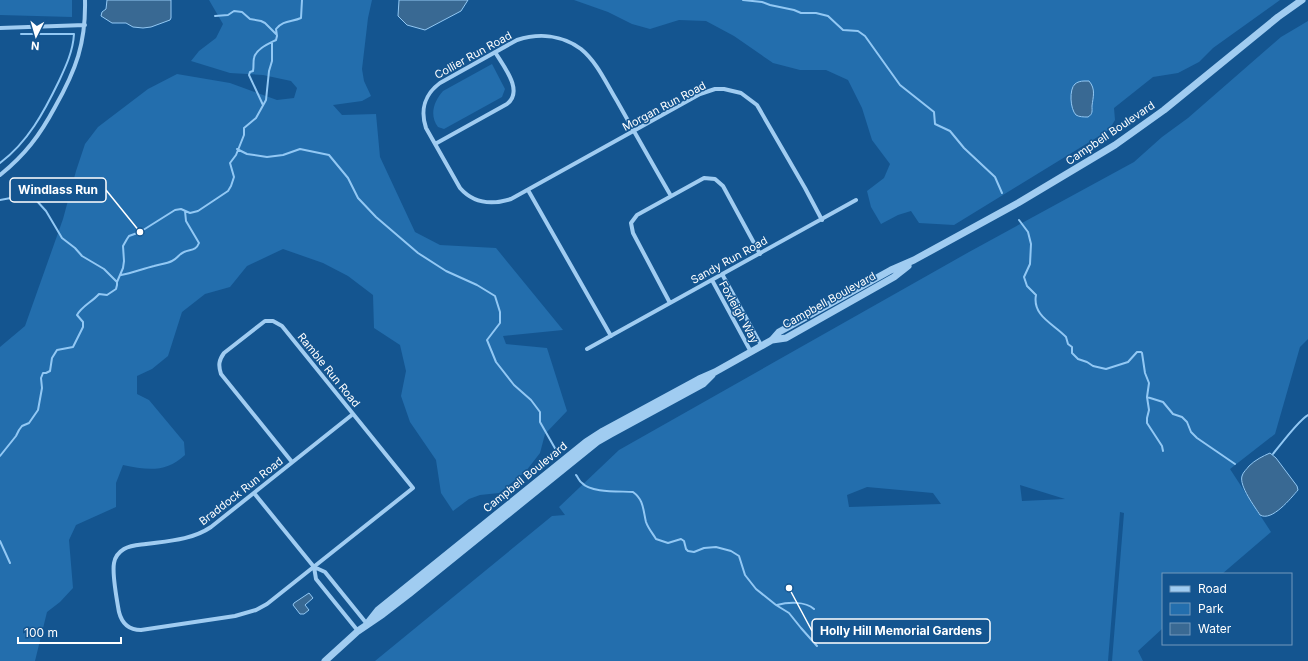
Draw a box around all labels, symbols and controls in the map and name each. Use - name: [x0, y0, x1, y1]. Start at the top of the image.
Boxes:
- north arrow: [16, 16, 56, 56]
- street label: Collier Run Road: [432, 28, 514, 82]
- text: N: [30, 39, 40, 53]
- street label: Morgan Run Road: [620, 78, 708, 134]
- street label: Campbell Boulevard: [1063, 98, 1157, 168]
- callout: Windlass Run: [10, 178, 106, 202]
- text: Windlass Run: [18, 182, 98, 197]
- street label: Sandy Run Road: [688, 233, 770, 287]
- street label: Campbell Boulevard: [780, 269, 878, 331]
- street label: Foxleigh Way: [716, 278, 762, 346]
- street label: Ramble Run Road: [295, 330, 363, 410]
- street label: Campbell Boulevard: [480, 439, 570, 515]
- street label: Braddock Run Road: [196, 454, 286, 528]
- legend: [1162, 573, 1292, 645]
- text: Road: [1198, 581, 1227, 596]
- text: Park: [1198, 601, 1224, 616]
- scale bar: [18, 619, 121, 645]
- callout: Holly Hill Memorial Gardens: [812, 619, 990, 643]
- text: Water: [1198, 621, 1232, 636]
- text: Holly Hill Memorial Gardens: [820, 623, 982, 638]
- text: 100 m: [24, 625, 58, 640]

